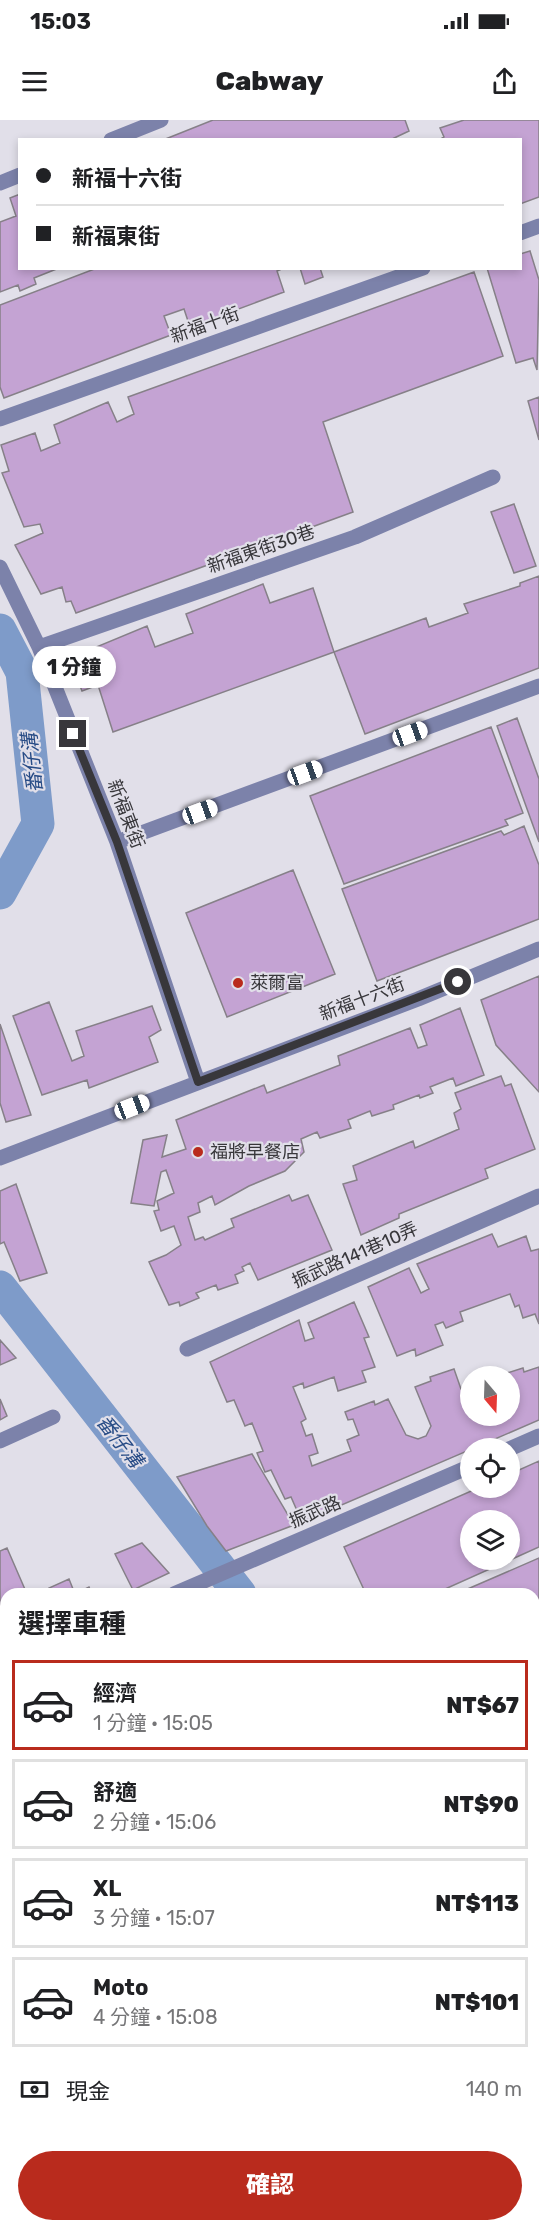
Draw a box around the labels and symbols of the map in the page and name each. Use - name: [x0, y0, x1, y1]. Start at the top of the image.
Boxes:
- street label: 新福十街: [167, 302, 243, 348]
- street label: 新福東街30巷: [204, 520, 318, 578]
- callout: 1 分鐘: [31, 647, 115, 689]
- car: [390, 719, 430, 749]
- route end: [59, 720, 86, 747]
- water label: 番仔溝: [17, 729, 47, 794]
- car: [285, 758, 325, 788]
- street label: 新福東街: [103, 776, 149, 852]
- car: [180, 797, 220, 827]
- route start: [444, 968, 471, 995]
- place label: 萊爾富: [250, 972, 304, 994]
- street label: 新福十六街: [316, 973, 408, 1025]
- marker: 萊爾富: [231, 976, 245, 990]
- car: [112, 1092, 152, 1122]
- place label: 福將早餐店: [210, 1141, 300, 1163]
- marker: 福將早餐店: [191, 1145, 205, 1159]
- street label: 振武路141巷10弄: [289, 1217, 421, 1293]
- north arrow: [460, 1366, 520, 1426]
- water label: 番仔溝: [92, 1410, 150, 1474]
- street label: 振武路: [286, 1491, 344, 1533]

